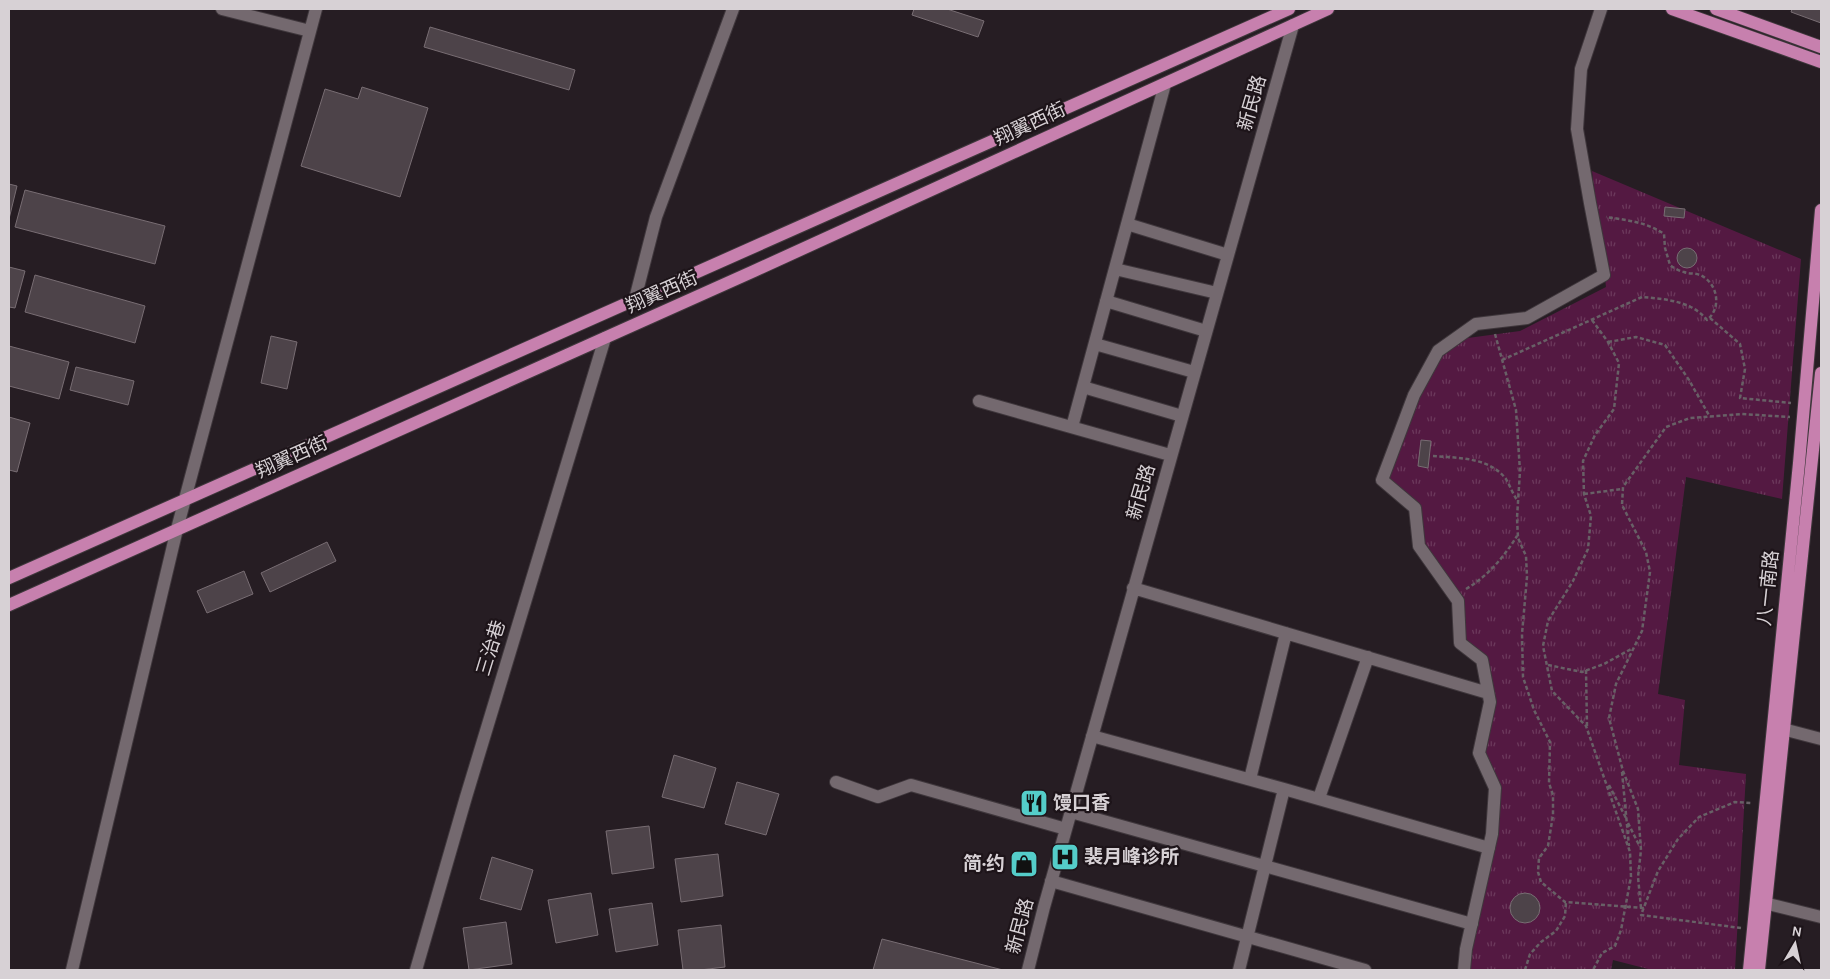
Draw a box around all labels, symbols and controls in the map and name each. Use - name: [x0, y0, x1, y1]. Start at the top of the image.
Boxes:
- street label: 新民路: [1234, 73, 1270, 133]
- street label: 翔翼西街: [991, 98, 1069, 150]
- street label: 翔翼西街: [623, 266, 701, 318]
- street label: 翔翼西街: [253, 431, 331, 483]
- street label: 新民路: [1123, 462, 1159, 522]
- street label: 八一南路: [1753, 549, 1783, 627]
- street label: 三治巷: [472, 618, 510, 678]
- restaurant icon: 馒口香: [1019, 788, 1049, 818]
- place label: 馒口香: [1053, 792, 1110, 814]
- hospital icon: 裴月峰诊所: [1050, 842, 1080, 872]
- place label: 裴月峰诊所: [1084, 846, 1179, 868]
- shop icon: 简·约: [1009, 849, 1039, 879]
- place label: 简·约: [963, 853, 1005, 875]
- street label: 新民路: [1002, 896, 1038, 956]
- north arrow: [1770, 919, 1820, 969]
- text: N: [1791, 922, 1803, 941]

